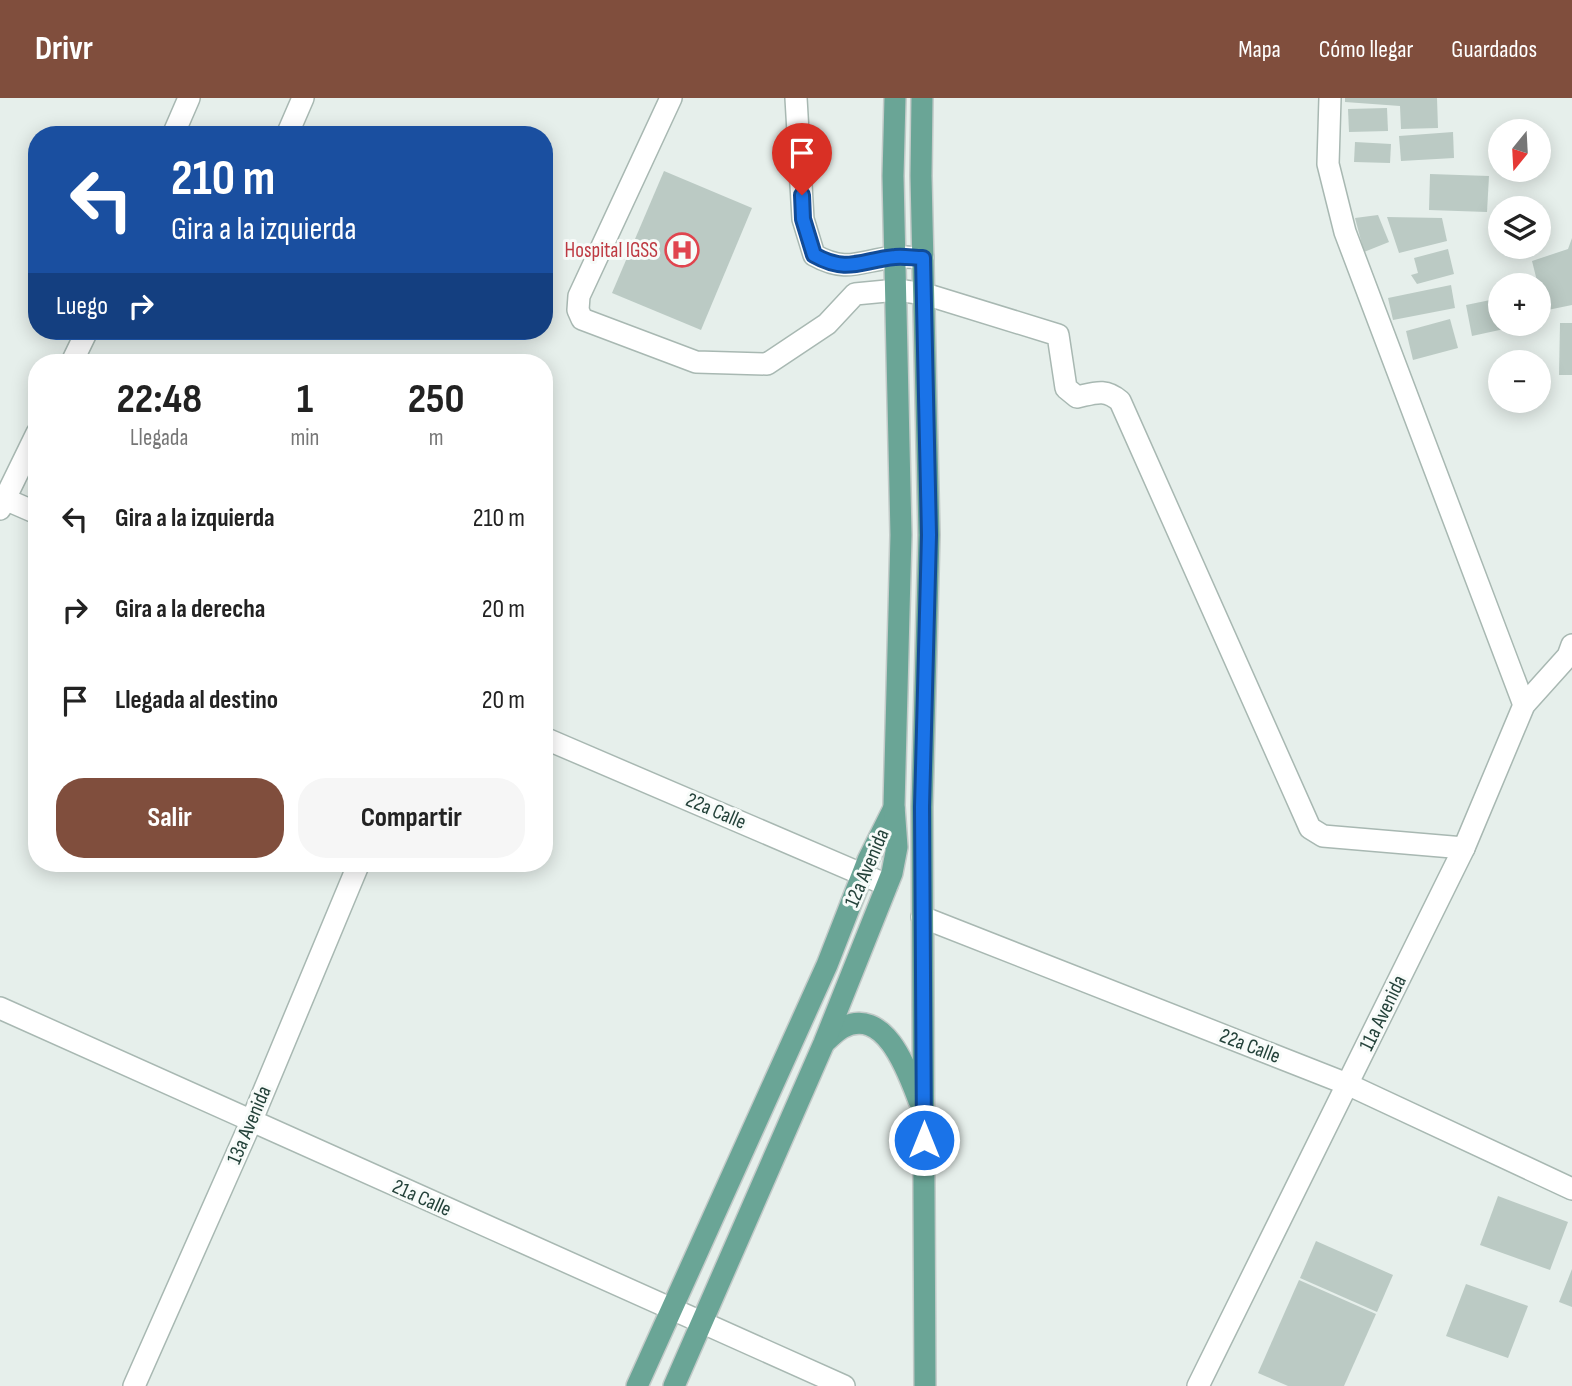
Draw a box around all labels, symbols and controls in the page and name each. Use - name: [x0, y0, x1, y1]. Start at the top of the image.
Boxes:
- text: Drivr: [35, 29, 93, 69]
- text: Mapa: [1238, 35, 1281, 64]
- text: Cómo llegar: [1319, 35, 1413, 64]
- text: Guardados: [1451, 35, 1537, 64]
- north arrow: [1488, 119, 1550, 182]
- map controls: [1488, 119, 1551, 413]
- pin: [772, 123, 832, 195]
- icon: arrive: [783, 134, 821, 172]
- text: 210 m: [171, 150, 275, 209]
- icon: left: [56, 154, 147, 245]
- button: layers: [1488, 196, 1551, 259]
- text: Gira a la izquierda: [171, 210, 357, 249]
- hospital icon: Hospital IGSS: [663, 231, 701, 269]
- place label: Hospital IGSS: [565, 238, 658, 263]
- button: +: [1488, 273, 1551, 336]
- icon: right: [122, 287, 160, 325]
- text: Luego: [56, 291, 108, 322]
- button: −: [1488, 350, 1551, 413]
- text: 22:48: [116, 374, 202, 425]
- text: 1: [297, 374, 313, 425]
- text: 250: [408, 374, 465, 425]
- text: Llegada: [130, 424, 188, 452]
- text: min: [290, 424, 319, 452]
- text: m: [429, 424, 444, 452]
- icon: left: [56, 500, 94, 538]
- text: Gira a la izquierda: [115, 503, 275, 534]
- text: 210 m: [473, 503, 525, 534]
- icon: right: [56, 591, 94, 629]
- text: Gira a la derecha: [115, 594, 265, 625]
- text: 20 m: [482, 594, 525, 625]
- icon: arrive: [56, 682, 94, 720]
- text: Llegada al destino: [115, 685, 278, 716]
- text: 20 m: [482, 685, 525, 716]
- button: Salir: [56, 778, 284, 858]
- button: Compartir: [298, 778, 525, 858]
- street label: 22a Calle: [682, 787, 750, 835]
- street label: 12a Avenida: [839, 825, 895, 911]
- street label: 11a Avenida: [1354, 971, 1412, 1055]
- street label: 22a Calle: [1216, 1023, 1284, 1069]
- street label: 13a Avenida: [221, 1082, 277, 1168]
- position arrow: [887, 1103, 961, 1177]
- street label: 21a Calle: [389, 1174, 455, 1222]

